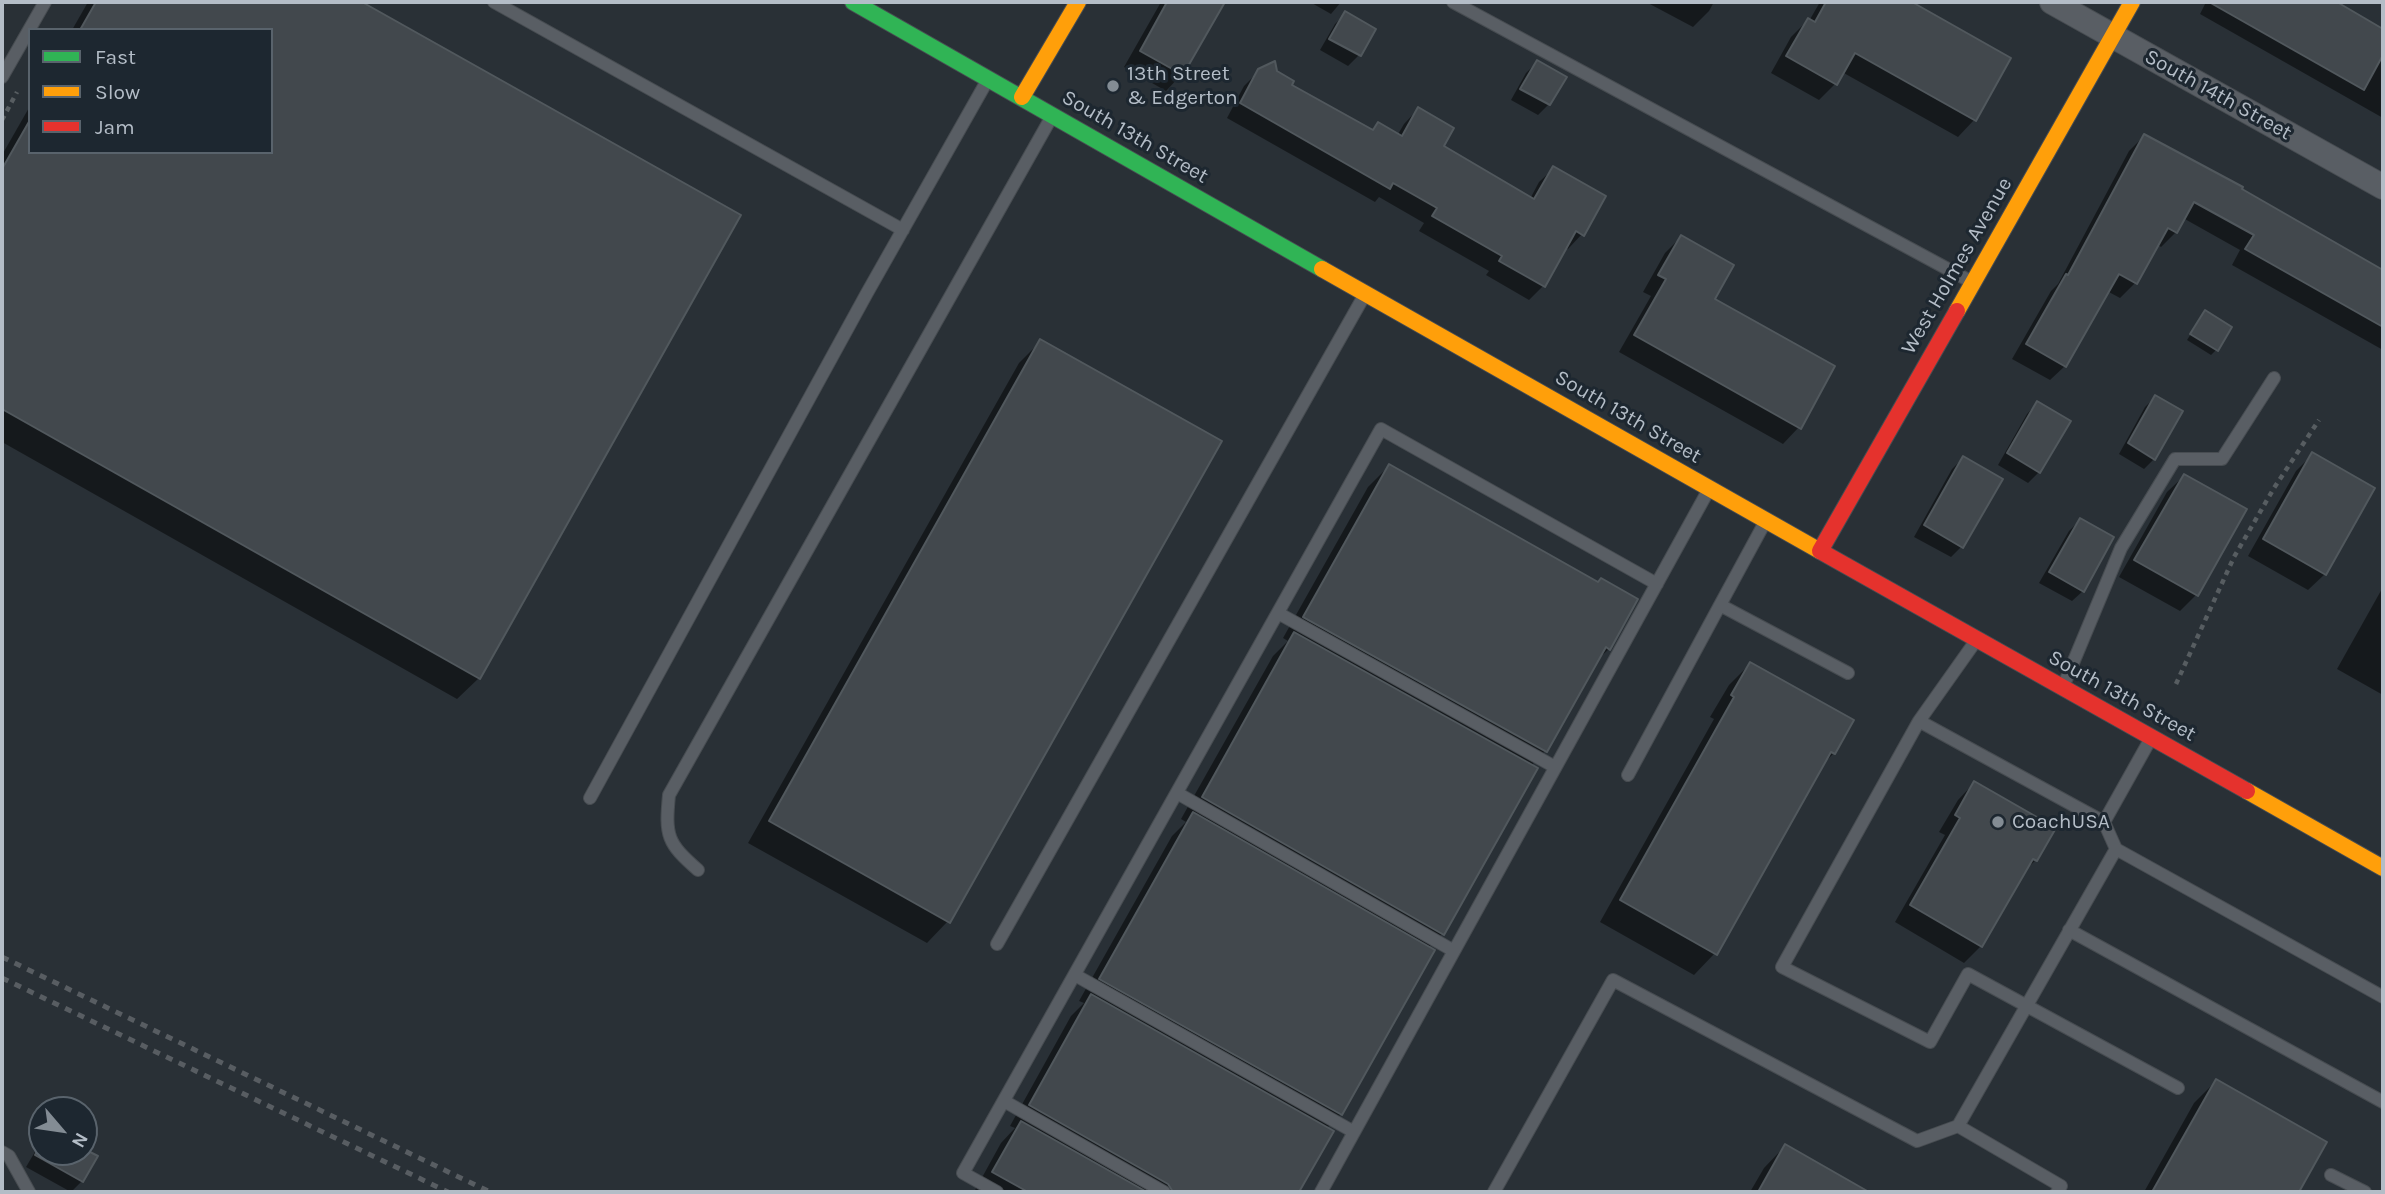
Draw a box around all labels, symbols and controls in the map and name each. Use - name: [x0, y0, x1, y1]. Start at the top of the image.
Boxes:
- legend: [28, 28, 273, 154]
- street label: South 14th Street: [2140, 44, 2296, 146]
- text: Fast: [95, 45, 136, 69]
- place label: 13th Street & Edgerton: [1127, 61, 1238, 111]
- marker: 13th Street & Edgerton: [1105, 78, 1121, 94]
- text: Slow: [95, 80, 140, 104]
- street label: South 13th Street: [1057, 85, 1213, 189]
- text: Jam: [95, 115, 135, 139]
- street label: West Holmes Avenue: [1896, 173, 2018, 359]
- street label: South 13th Street: [1550, 365, 1706, 469]
- street label: South 13th Street: [2044, 645, 2200, 747]
- place label: CoachUSA: [2012, 809, 2110, 835]
- marker: CoachUSA: [1990, 814, 2006, 830]
- north arrow: [28, 1096, 98, 1166]
- text: N: [67, 1129, 93, 1152]

